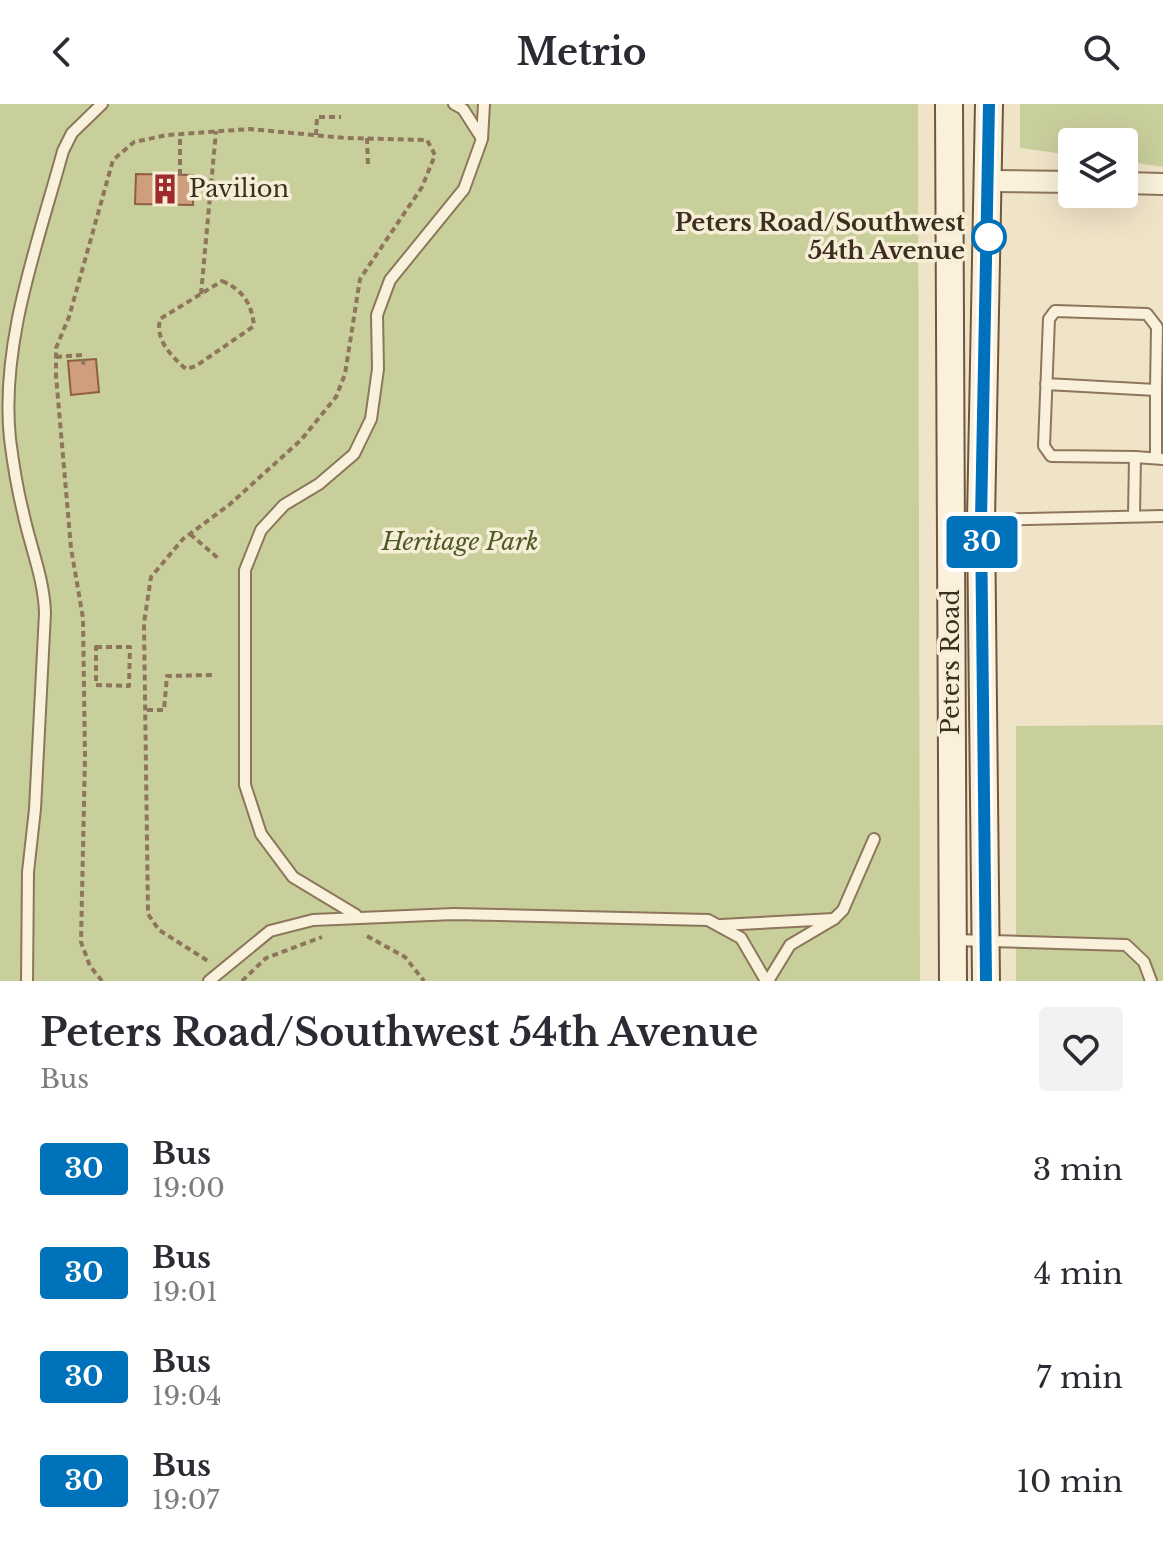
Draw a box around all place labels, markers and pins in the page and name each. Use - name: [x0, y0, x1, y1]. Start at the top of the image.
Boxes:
- building icon: Pavilion: [148, 172, 182, 206]
- place label: Pavilion: [189, 174, 289, 203]
- place label: Peters Road/Southwest 54th Avenue: [675, 208, 966, 265]
- marker: Peters Road/Southwest 54th Avenue: [972, 220, 1006, 254]

